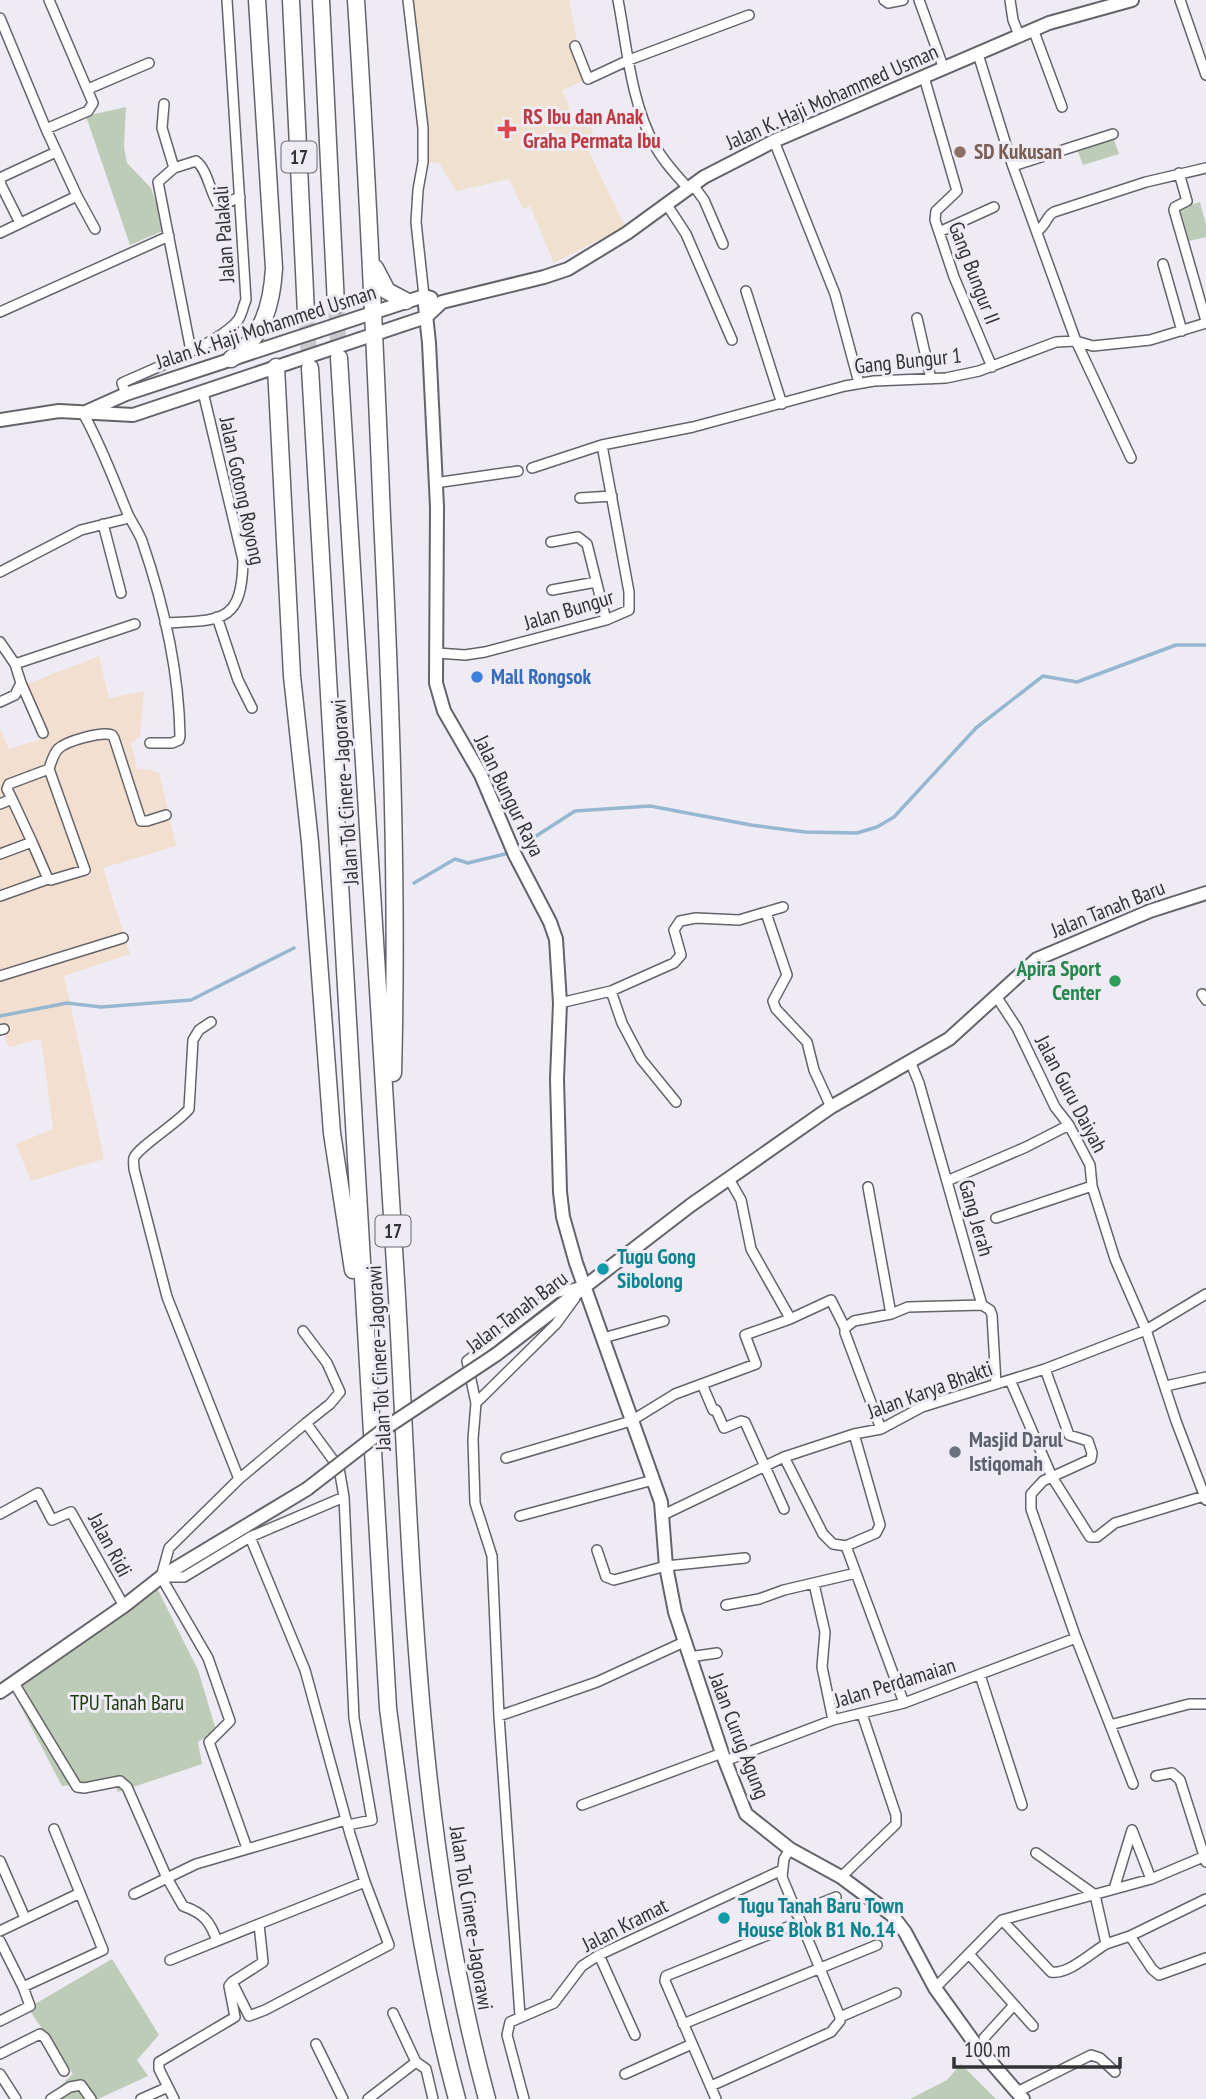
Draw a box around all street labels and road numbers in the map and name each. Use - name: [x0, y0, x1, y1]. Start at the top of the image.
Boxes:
- street label: Jalan K. Haji Mohammed Usman: [720, 37, 942, 156]
- road number: 17: [282, 141, 316, 172]
- street label: Jalan Palakali: [207, 185, 240, 284]
- street label: Gang Bungur II: [943, 218, 1006, 328]
- street label: Jalan K. Haji Mohammed Usman: [151, 278, 379, 375]
- street label: Gang Bungur 1: [853, 341, 963, 380]
- street label: Jalan Gotong Royong: [213, 413, 271, 567]
- street label: Jalan Bungur: [520, 583, 617, 636]
- street label: Jalan Tol Cinere–Jagorawi: [325, 698, 365, 887]
- street label: Jalan Bungur Raya: [468, 730, 550, 861]
- street label: Jalan Tanah Baru: [1046, 873, 1169, 944]
- street label: Jalan Guru Daiyah: [1029, 1030, 1114, 1157]
- street label: Gang Jerah: [953, 1176, 1000, 1259]
- road number: 17: [376, 1216, 410, 1246]
- street label: Jalan Tol Cinere–Jagorawi: [360, 1265, 397, 1453]
- street label: Jalan Tanah Baru: [460, 1265, 573, 1359]
- street label: Jalan Karya Bhakti: [863, 1354, 996, 1425]
- street label: Jalan Ridi: [82, 1507, 138, 1581]
- street label: Jalan Perdamaian: [830, 1651, 959, 1714]
- street label: Jalan Curug Agung: [703, 1668, 776, 1803]
- street label: Jalan Tol Cinere–Jagorawi: [443, 1823, 499, 2012]
- street label: Jalan Kramat: [577, 1891, 672, 1958]

